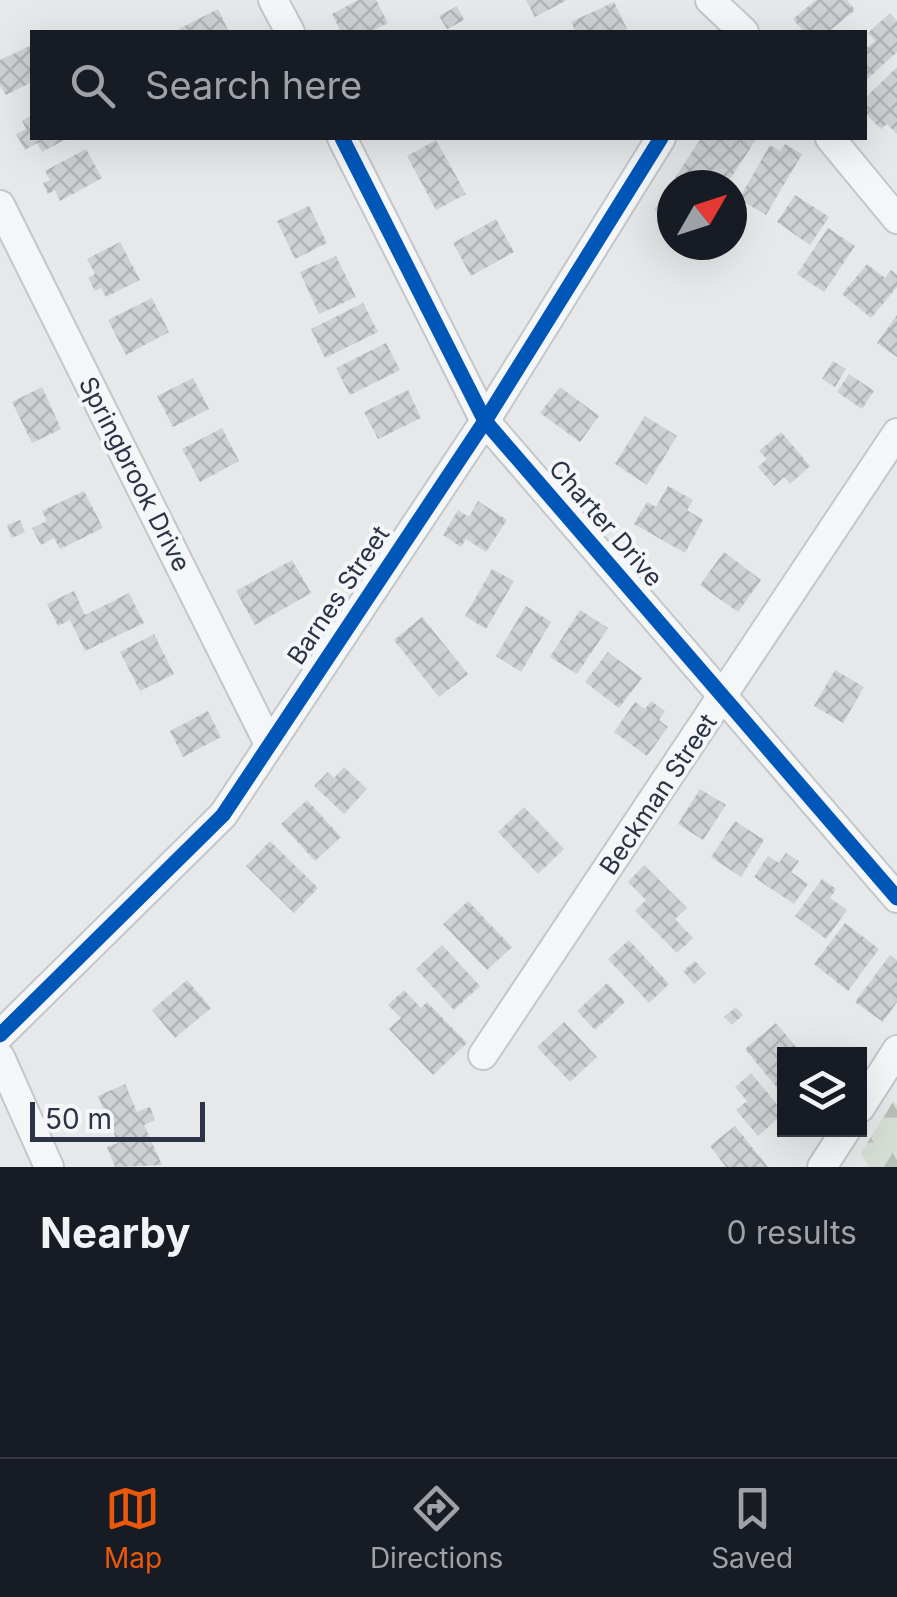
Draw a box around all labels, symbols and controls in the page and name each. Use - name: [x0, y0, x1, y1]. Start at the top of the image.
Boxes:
- search box: [30, 30, 867, 140]
- icon: search: [65, 58, 120, 113]
- text: Search here: [145, 62, 362, 108]
- north arrow: [657, 170, 747, 260]
- street label: Springbrook Drive: [73, 372, 197, 576]
- street label: Charter Drive: [543, 454, 669, 592]
- street label: Barnes Street: [281, 520, 395, 670]
- street label: Beckman Street: [593, 708, 723, 880]
- map controls: [777, 1047, 867, 1137]
- button: layers: [777, 1047, 867, 1137]
- scale bar: [30, 1097, 205, 1142]
- text: 50 m: [45, 1102, 112, 1136]
- text: Nearby: [40, 1207, 191, 1258]
- text: 0 results: [727, 1213, 857, 1252]
- tab: Map: [104, 1481, 162, 1575]
- tab: Directions: [370, 1481, 503, 1575]
- tab: Saved: [711, 1481, 793, 1575]

